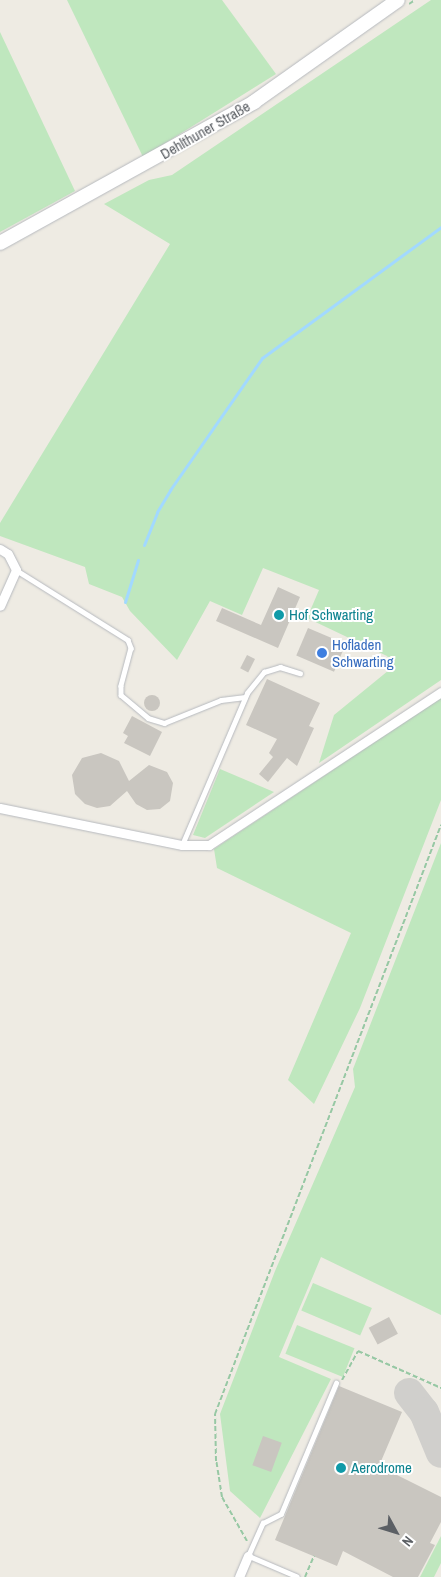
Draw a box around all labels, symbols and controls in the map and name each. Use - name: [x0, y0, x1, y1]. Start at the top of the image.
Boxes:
- street label: Dehlthuner Straße: [157, 97, 253, 163]
- place label: Hof Schwarting: [289, 606, 373, 624]
- marker: Hof Schwarting: [273, 609, 285, 621]
- place label: Hofladen Schwarting: [332, 635, 394, 670]
- marker: Hofladen Schwarting: [316, 647, 328, 659]
- place label: Aerodrome: [351, 1459, 412, 1477]
- marker: Aerodrome: [335, 1462, 347, 1474]
- north arrow: [371, 1507, 421, 1557]
- text: N: [398, 1533, 417, 1550]

